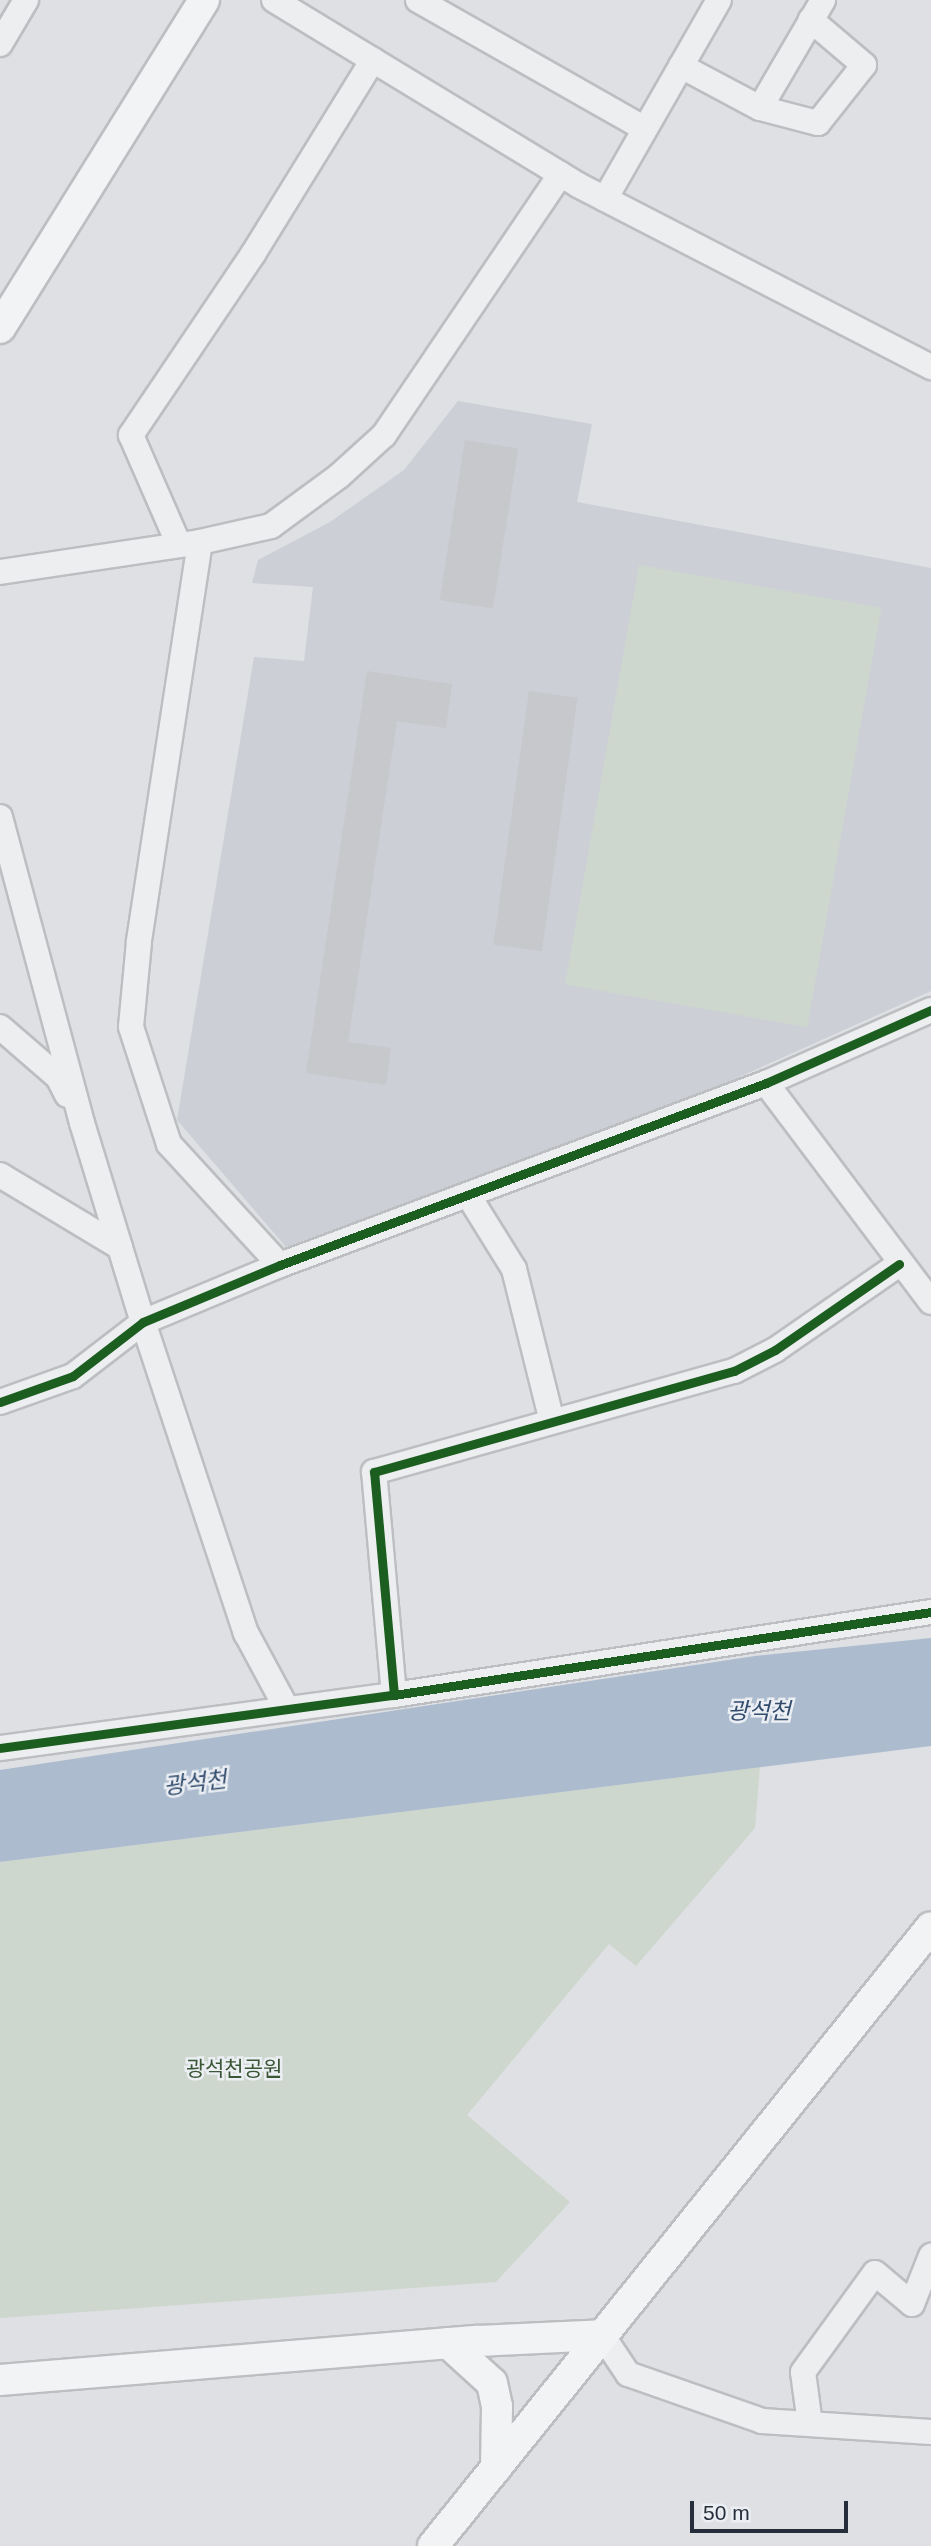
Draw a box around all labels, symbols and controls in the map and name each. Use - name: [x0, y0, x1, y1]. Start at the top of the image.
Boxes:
- water label: 광석천: [727, 1697, 791, 1725]
- water label: 광석천: [162, 1765, 228, 1801]
- park label: 광석천공원: [186, 2056, 282, 2082]
- scale bar: [693, 2486, 850, 2530]
- text: 50 m: [703, 2501, 750, 2524]

